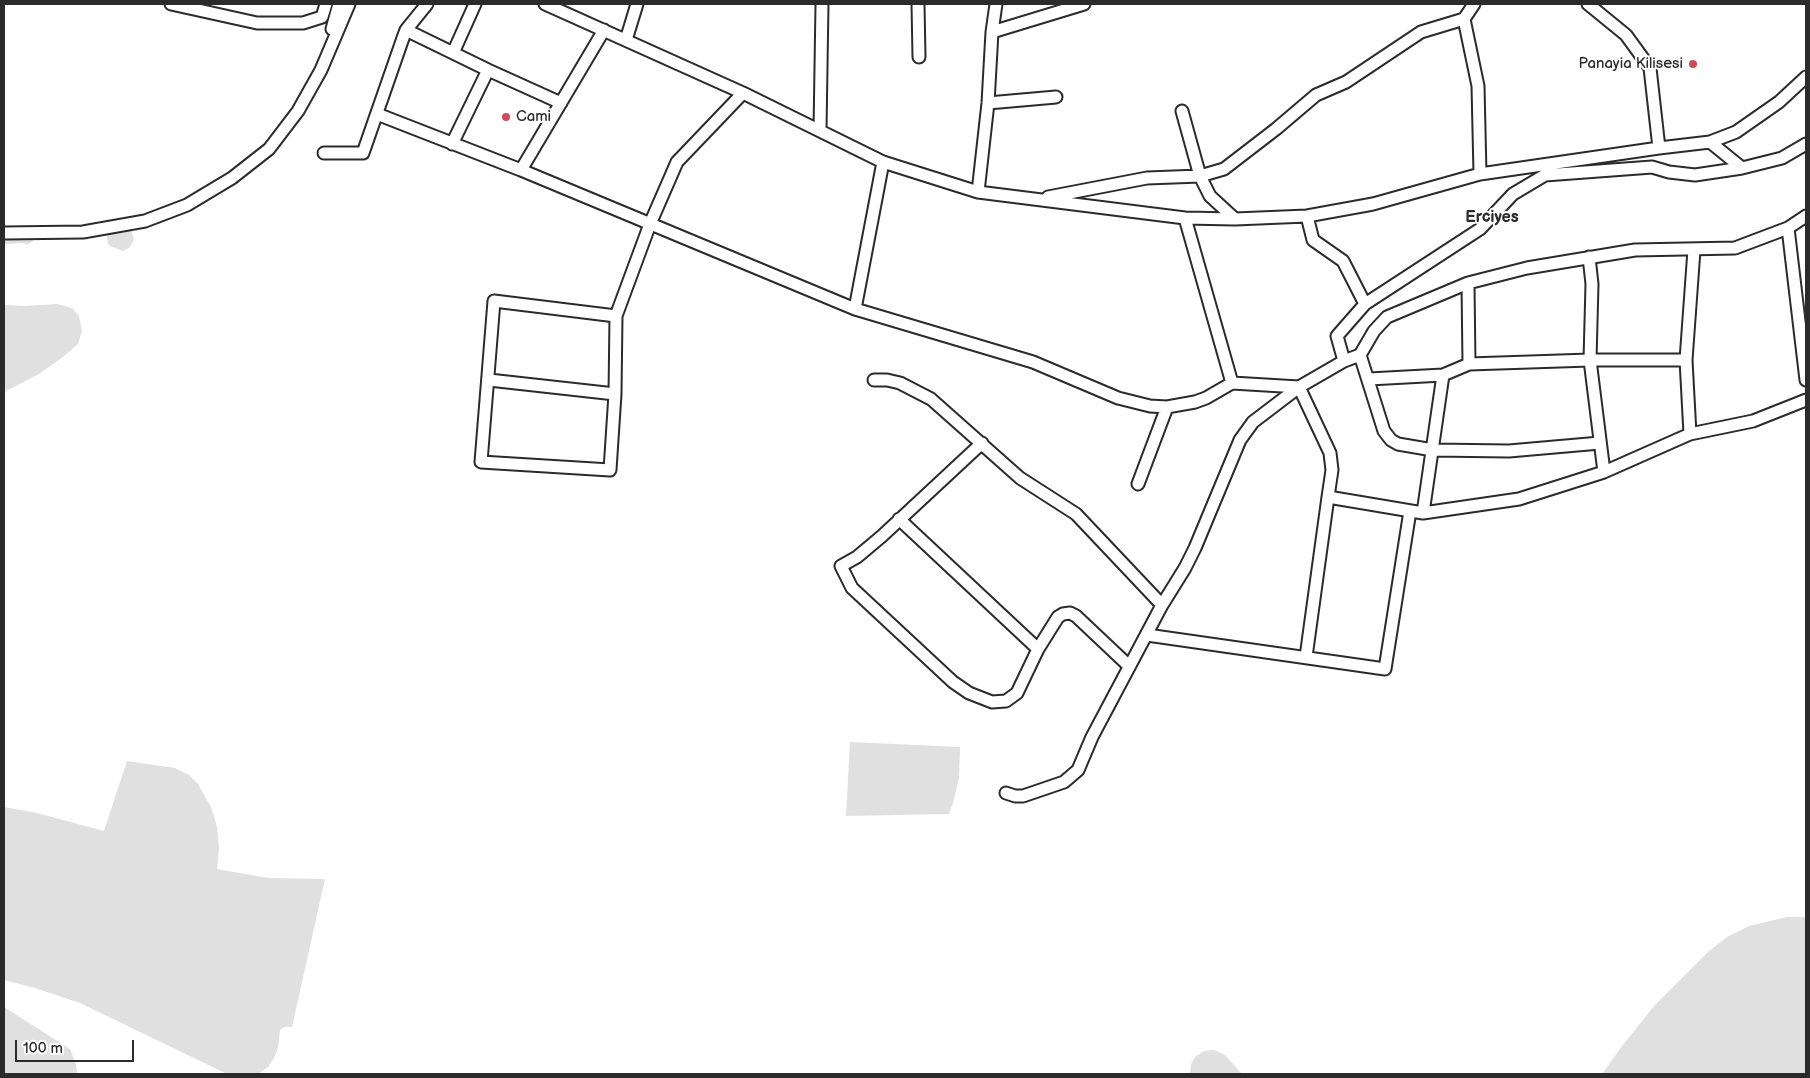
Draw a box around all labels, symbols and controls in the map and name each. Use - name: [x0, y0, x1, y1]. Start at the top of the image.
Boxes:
- place label: Panayia Kilisesi: [1579, 55, 1683, 73]
- marker: Panayia Kilisesi: [1687, 58, 1699, 70]
- place label: Cami: [516, 108, 551, 126]
- marker: Cami: [500, 111, 512, 123]
- district label: Erciyes: [1465, 208, 1519, 228]
- scale bar: [18, 1030, 136, 1062]
- text: 100 m: [23, 1039, 63, 1058]

